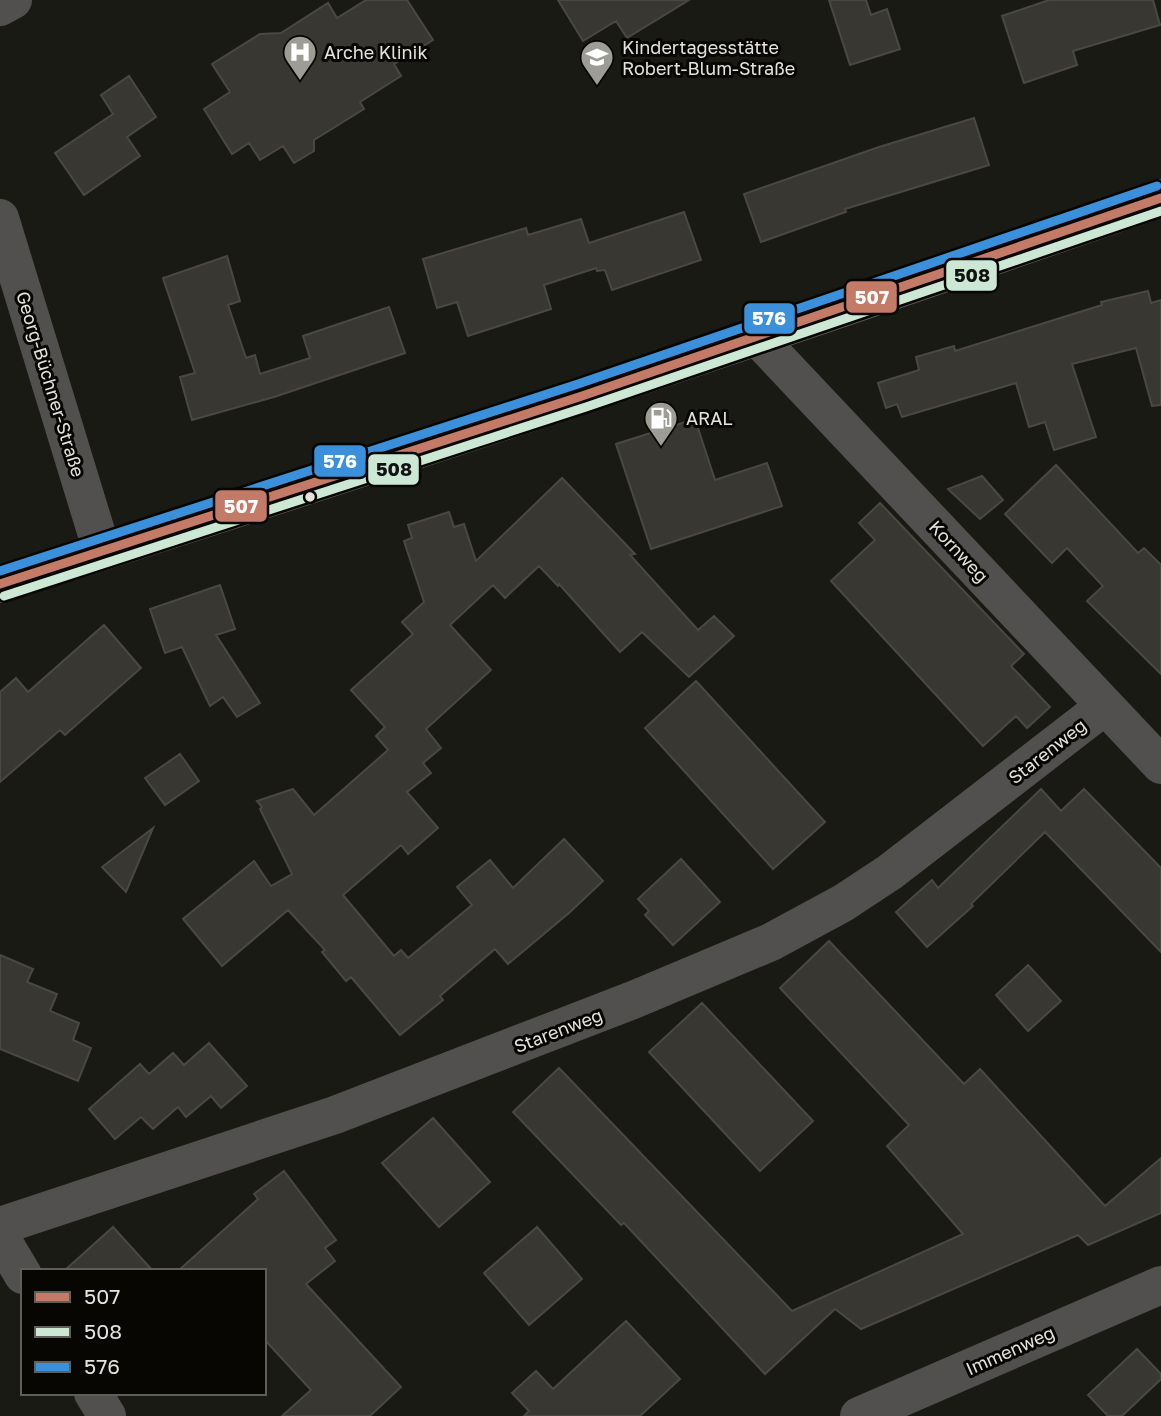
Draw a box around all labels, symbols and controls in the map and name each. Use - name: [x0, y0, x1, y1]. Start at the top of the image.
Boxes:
- hospital icon: Arche Klinik: [281, 33, 319, 82]
- place label: Kindertagesstätte Robert-Blum-Straße: [622, 36, 795, 79]
- school or university icon: Kindertagesstätte Robert-Blum-Straße: [578, 38, 616, 87]
- place label: Arche Klinik: [324, 41, 428, 63]
- line badge: 508: [945, 259, 998, 292]
- text: 508: [954, 263, 990, 286]
- line badge: 507: [845, 280, 898, 314]
- text: 507: [855, 285, 889, 308]
- street label: Georg-Büchner-Straße: [12, 288, 90, 480]
- line badge: 576: [743, 302, 796, 335]
- text: 576: [752, 306, 786, 329]
- fuel station icon: ARAL: [642, 399, 680, 448]
- place label: ARAL: [686, 407, 733, 429]
- line badge: 576: [313, 444, 367, 478]
- text: 576: [323, 449, 357, 472]
- line badge: 508: [367, 453, 420, 486]
- text: 508: [376, 457, 412, 480]
- line badge: 507: [214, 489, 268, 523]
- unlabelled marker: [303, 490, 317, 504]
- text: 507: [224, 494, 258, 517]
- street label: Kornweg: [925, 515, 993, 587]
- street label: Starenweg: [1004, 714, 1090, 788]
- street label: Starenweg: [511, 1003, 605, 1057]
- legend: [21, 1269, 266, 1395]
- text: 507: [84, 1283, 120, 1309]
- text: 508: [84, 1318, 122, 1344]
- street label: Immenweg: [962, 1321, 1058, 1379]
- text: 576: [84, 1353, 120, 1379]

